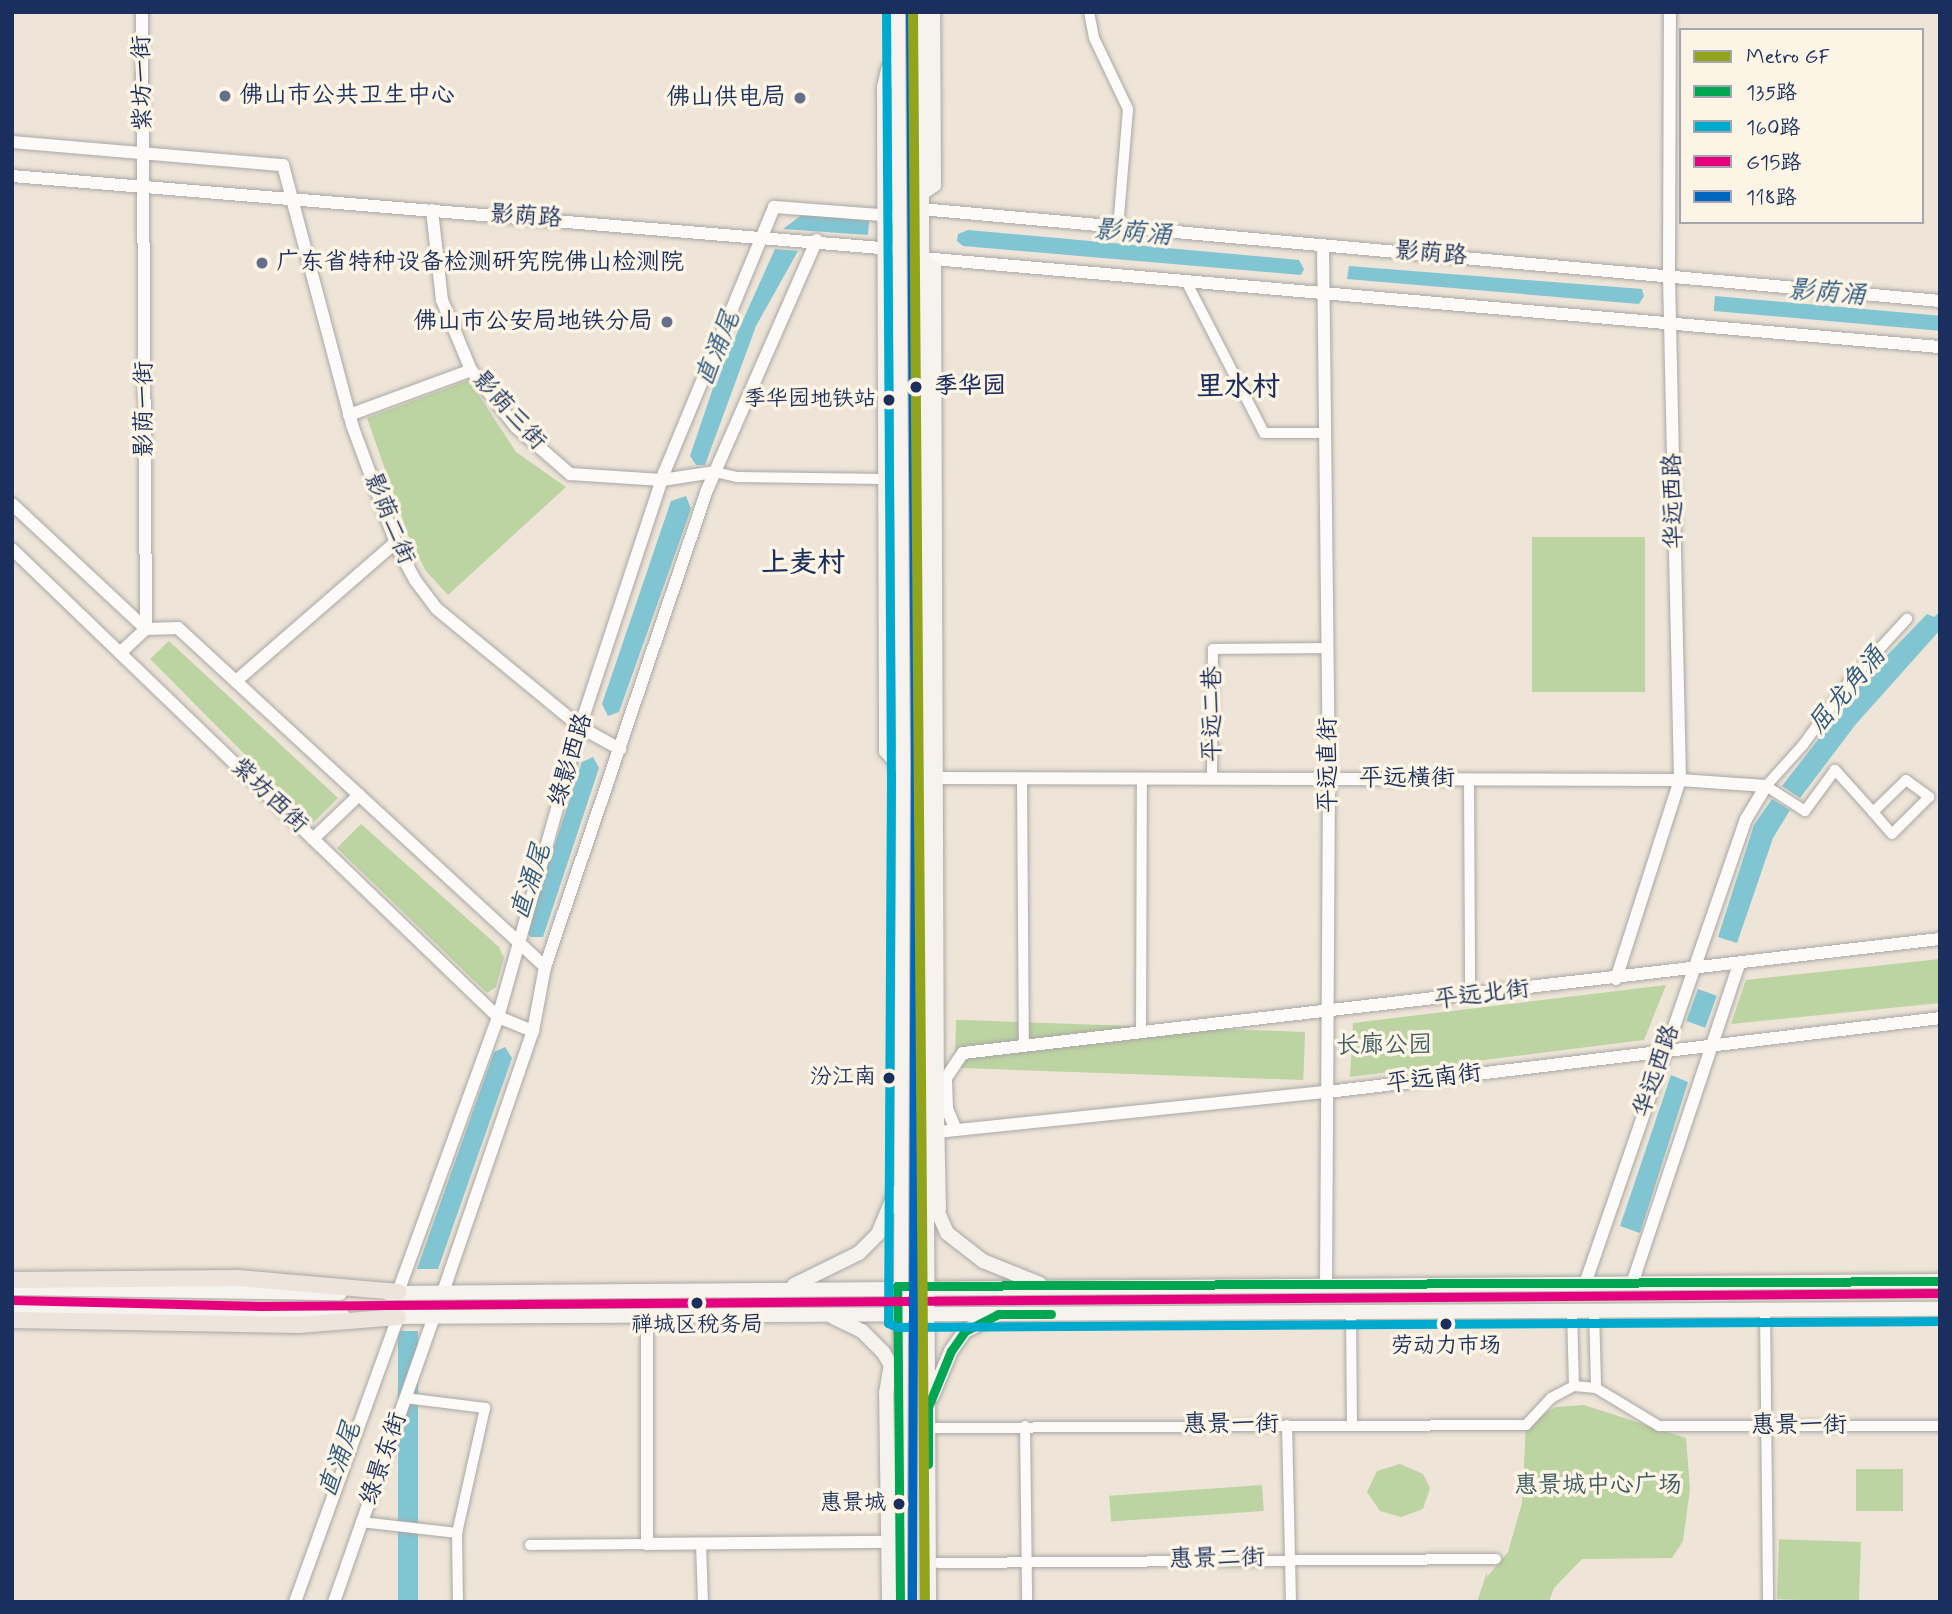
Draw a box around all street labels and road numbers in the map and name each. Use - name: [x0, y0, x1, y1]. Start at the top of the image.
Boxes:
- street label: 紫坊一街: [128, 35, 158, 131]
- street label: 影荫路: [489, 200, 563, 234]
- street label: 影荫路: [1394, 237, 1468, 271]
- street label: 影荫一街: [131, 361, 159, 457]
- street label: 影荫三街: [466, 366, 552, 456]
- street label: 华远西路: [1659, 453, 1689, 549]
- street label: 影荫二街: [358, 469, 420, 569]
- street label: 平远二巷: [1199, 666, 1227, 762]
- street label: 绿影西路: [543, 710, 599, 810]
- street label: 平远直街: [1315, 717, 1343, 813]
- street label: 紫坊西街: [224, 752, 314, 840]
- street label: 平远横街: [1359, 765, 1455, 793]
- street label: 平远北街: [1433, 975, 1531, 1015]
- street label: 华远西路: [1628, 1021, 1686, 1121]
- street label: 平远南街: [1385, 1059, 1483, 1099]
- street label: 绿景东街: [355, 1409, 413, 1509]
- street label: 惠景一街: [1183, 1411, 1279, 1439]
- street label: 惠景一街: [1751, 1412, 1847, 1440]
- street label: 惠景二街: [1169, 1544, 1265, 1574]

